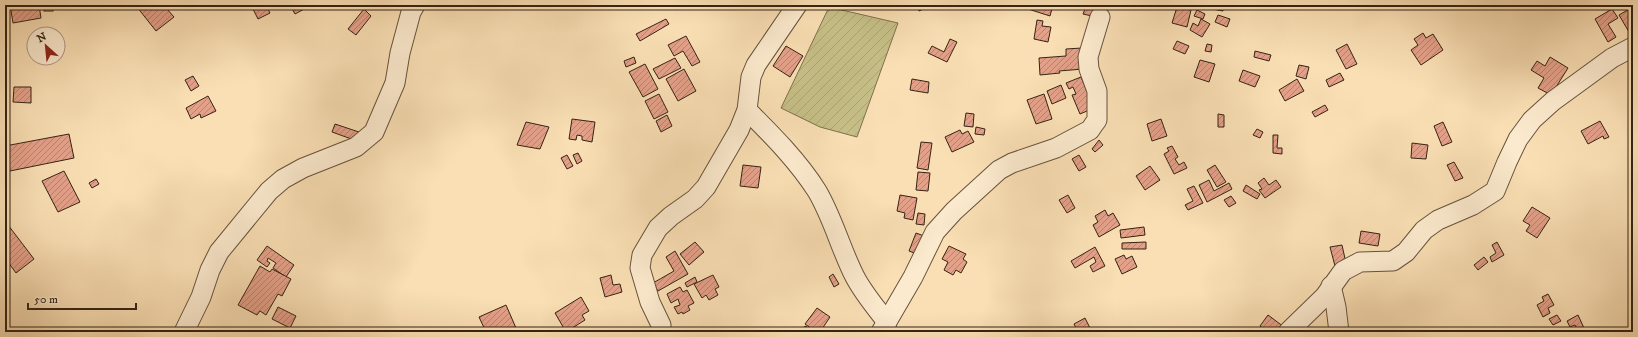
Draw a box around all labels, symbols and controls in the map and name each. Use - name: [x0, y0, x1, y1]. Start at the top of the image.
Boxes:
- north arrow: [26, 26, 66, 66]
- text: N: [35, 30, 49, 46]
- scale bar: [28, 285, 136, 311]
- text: 50 m: [34, 292, 58, 307]

